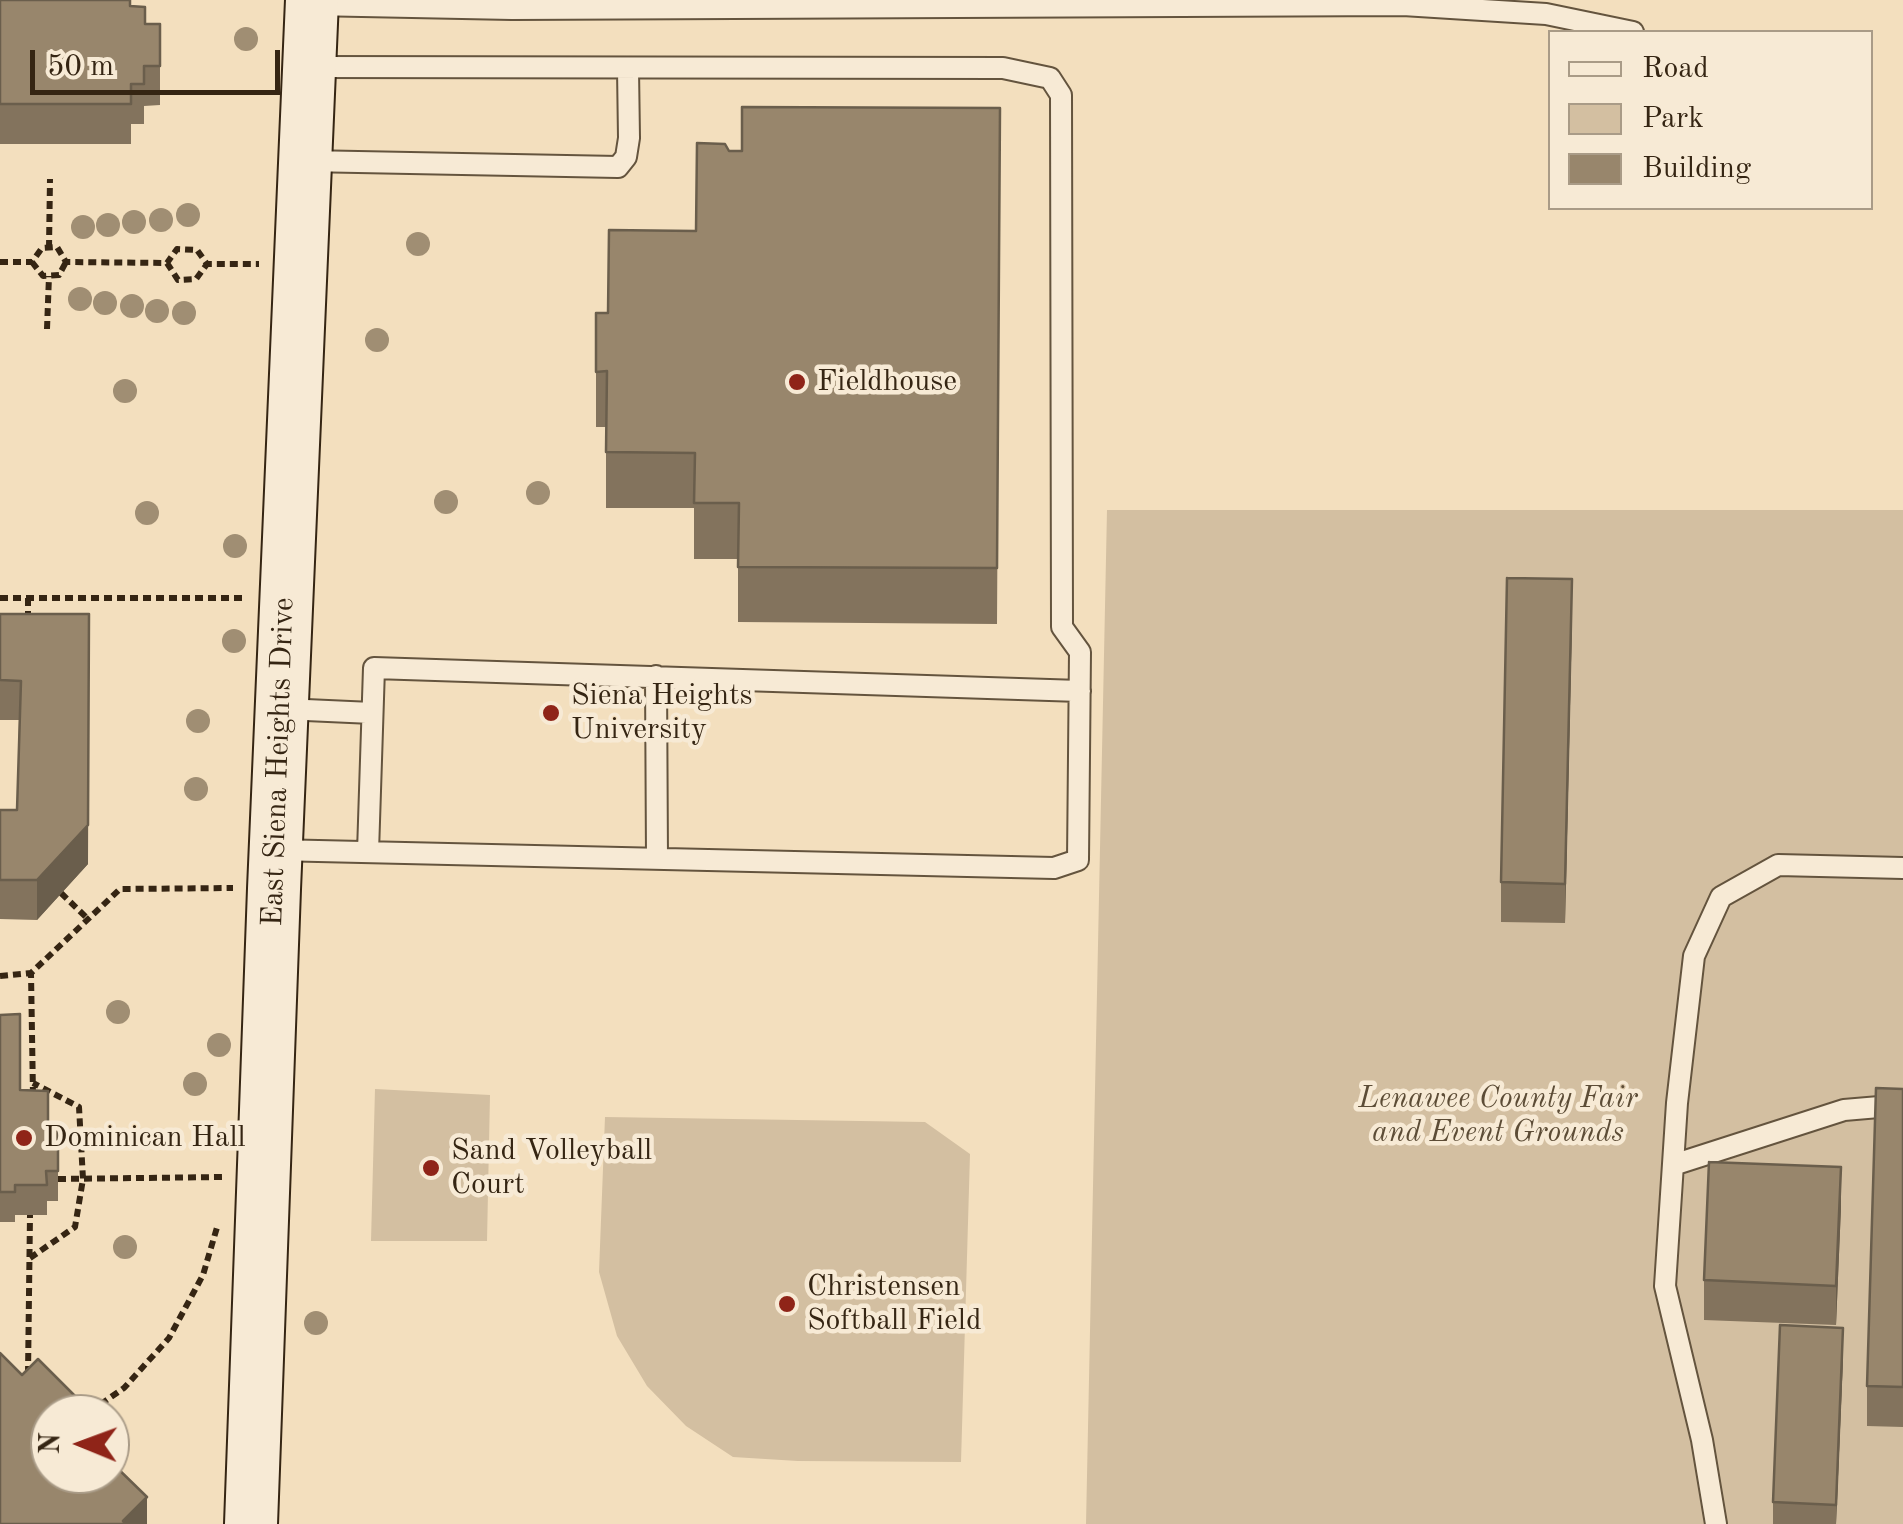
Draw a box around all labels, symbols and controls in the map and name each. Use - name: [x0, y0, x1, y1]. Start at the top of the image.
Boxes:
- scale bar: [35, 30, 285, 92]
- legend: [1548, 30, 1873, 210]
- text: 50 m: [47, 52, 114, 82]
- text: Road: [1642, 54, 1709, 84]
- text: Park: [1642, 104, 1704, 134]
- text: Building: [1642, 154, 1751, 184]
- place label: Fieldhouse: [817, 364, 957, 400]
- marker: Fieldhouse: [786, 371, 808, 393]
- street label: East Siena Heights Drive: [255, 597, 303, 927]
- place label: Siena Heights University: [571, 678, 752, 748]
- marker: Siena Heights University: [540, 702, 562, 724]
- park label: Lenawee County Fair and Event Grounds: [1358, 1081, 1638, 1152]
- place label: Dominican Hall: [44, 1120, 246, 1156]
- marker: Dominican Hall: [13, 1127, 35, 1149]
- place label: Sand Volleyball Court: [451, 1133, 652, 1204]
- marker: Sand Volleyball Court: [420, 1157, 442, 1179]
- place label: Christensen Softball Field: [807, 1269, 982, 1340]
- marker: Christensen Softball Field: [776, 1293, 798, 1315]
- north arrow: [30, 1394, 130, 1494]
- text: N: [38, 1433, 66, 1454]

